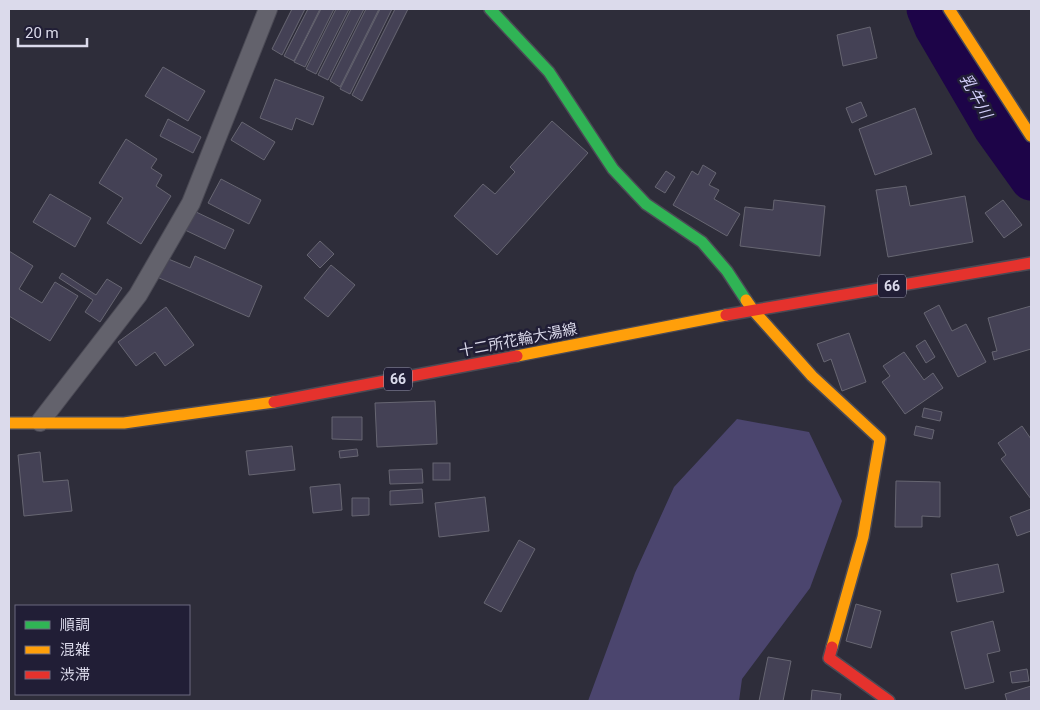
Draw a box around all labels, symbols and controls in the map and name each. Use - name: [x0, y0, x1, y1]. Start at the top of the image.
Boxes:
- scale bar: [18, 15, 86, 47]
- text: 20 m: [25, 24, 59, 42]
- water label: 乳牛川: [956, 70, 997, 123]
- road number: 66: [878, 274, 906, 298]
- street label: 十二所花輪大湯線: [457, 320, 579, 360]
- road number: 66: [384, 368, 412, 390]
- legend: [15, 605, 190, 695]
- text: 順調: [60, 616, 90, 634]
- text: 混雑: [60, 641, 90, 659]
- text: 渋滞: [60, 666, 90, 684]

